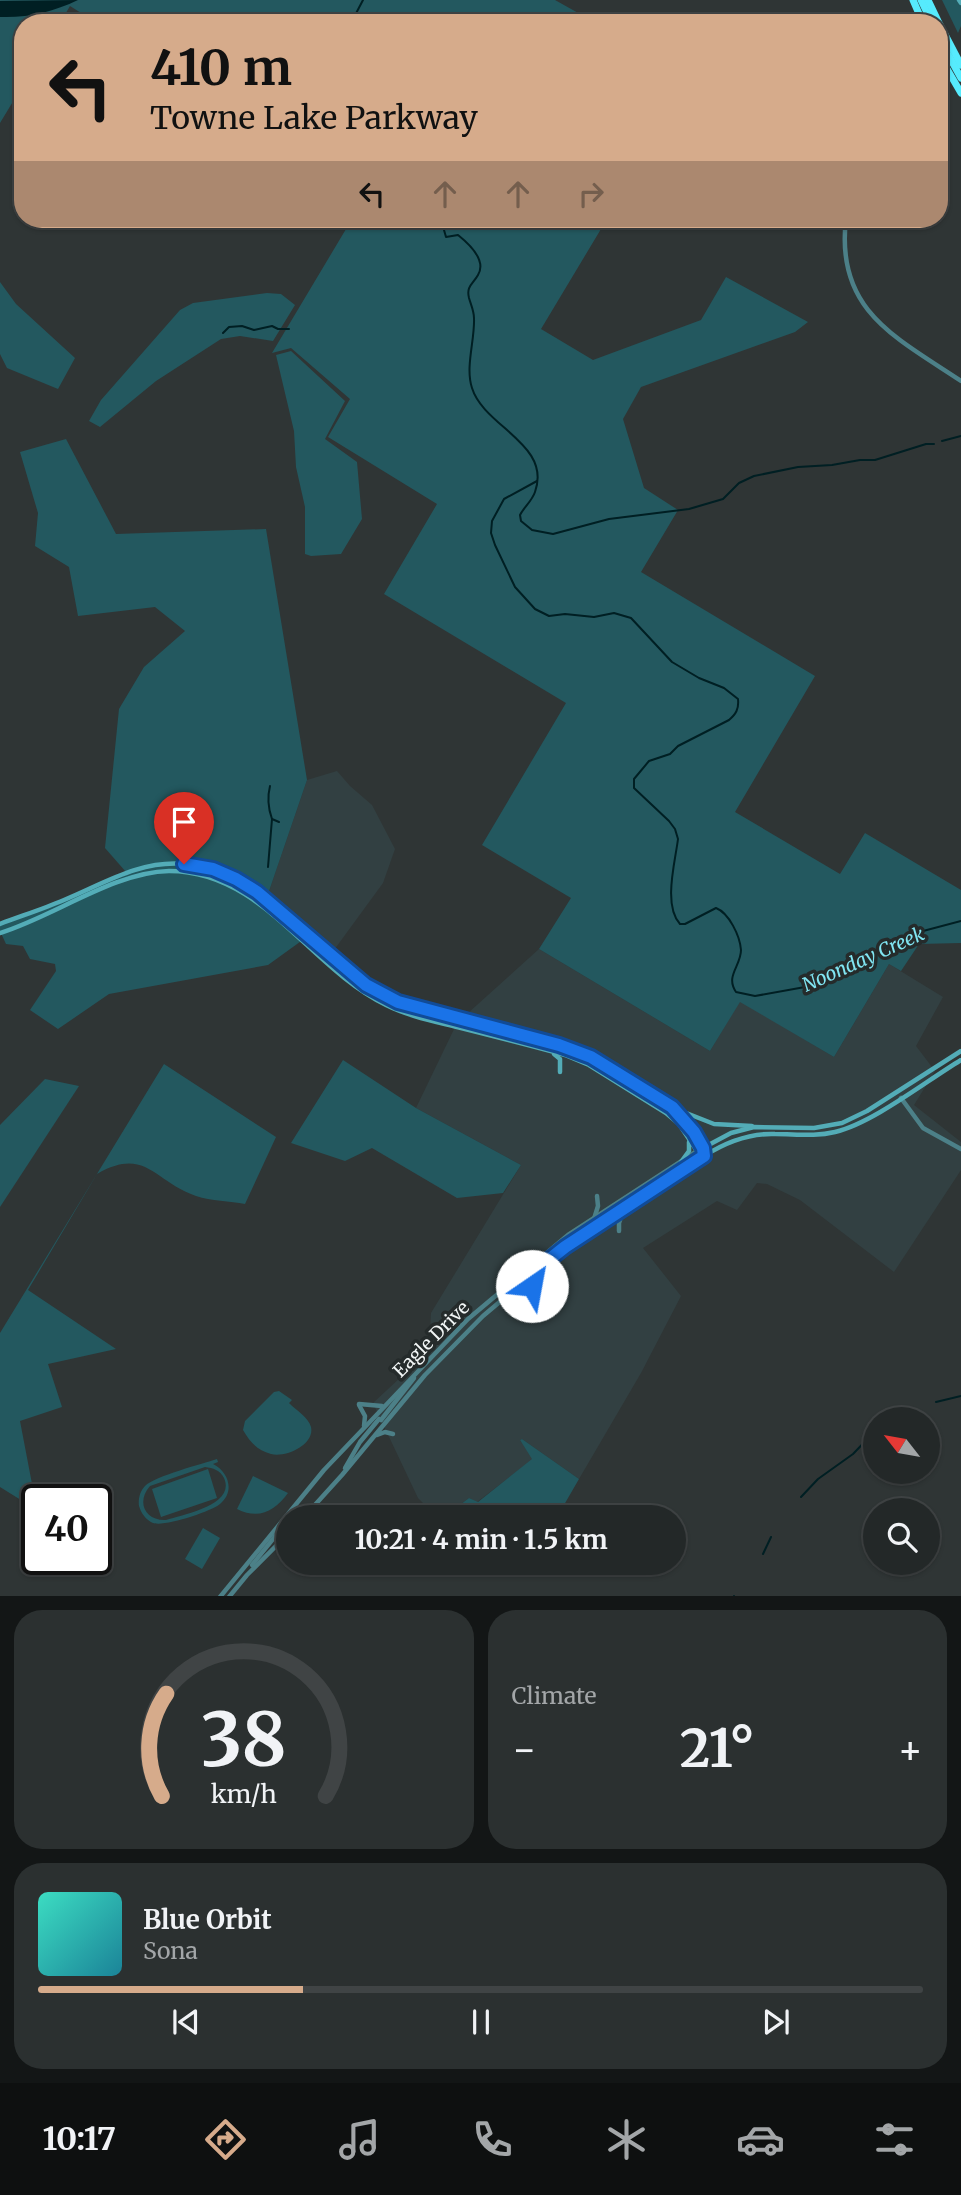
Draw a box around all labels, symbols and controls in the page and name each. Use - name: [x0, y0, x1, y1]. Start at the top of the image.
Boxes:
- text: 410 m: [150, 37, 292, 98]
- icon: left: [35, 42, 126, 133]
- text: Towne Lake Parkway: [150, 98, 478, 138]
- icon: left: [353, 175, 391, 213]
- icon: ahead: [426, 175, 464, 213]
- icon: ahead: [499, 175, 537, 213]
- icon: right: [572, 175, 610, 213]
- pin: [154, 792, 214, 864]
- icon: arrive: [165, 803, 203, 841]
- water label: Noonday Creek: [798, 921, 928, 997]
- position arrow: [495, 1249, 569, 1323]
- street label: Eagle Drive: [388, 1296, 474, 1382]
- north arrow: [863, 1407, 940, 1484]
- map controls: [863, 1407, 940, 1575]
- speed limit sign: 40: [21, 1484, 112, 1575]
- button: search: [863, 1498, 940, 1575]
- text: 10:21 · 4 min · 1.5 km: [354, 1523, 608, 1556]
- text: Climate: [512, 1681, 597, 1710]
- text: 38: [201, 1694, 287, 1786]
- text: 21°: [680, 1716, 755, 1781]
- text: −: [512, 1726, 537, 1773]
- text: +: [898, 1726, 923, 1773]
- text: km/h: [211, 1777, 277, 1809]
- text: Blue Orbit: [143, 1903, 272, 1936]
- text: Sona: [143, 1936, 198, 1965]
- icon: previous: [167, 2003, 205, 2041]
- icon: pause: [462, 2003, 500, 2041]
- icon: next: [757, 2003, 795, 2041]
- icon: directions: [201, 2115, 250, 2164]
- icon: music: [335, 2115, 384, 2164]
- icon: phone: [468, 2115, 517, 2164]
- icon: climate: [602, 2115, 651, 2164]
- icon: car: [736, 2115, 785, 2164]
- icon: filters: [870, 2115, 919, 2164]
- text: 10:17: [42, 2119, 116, 2159]

